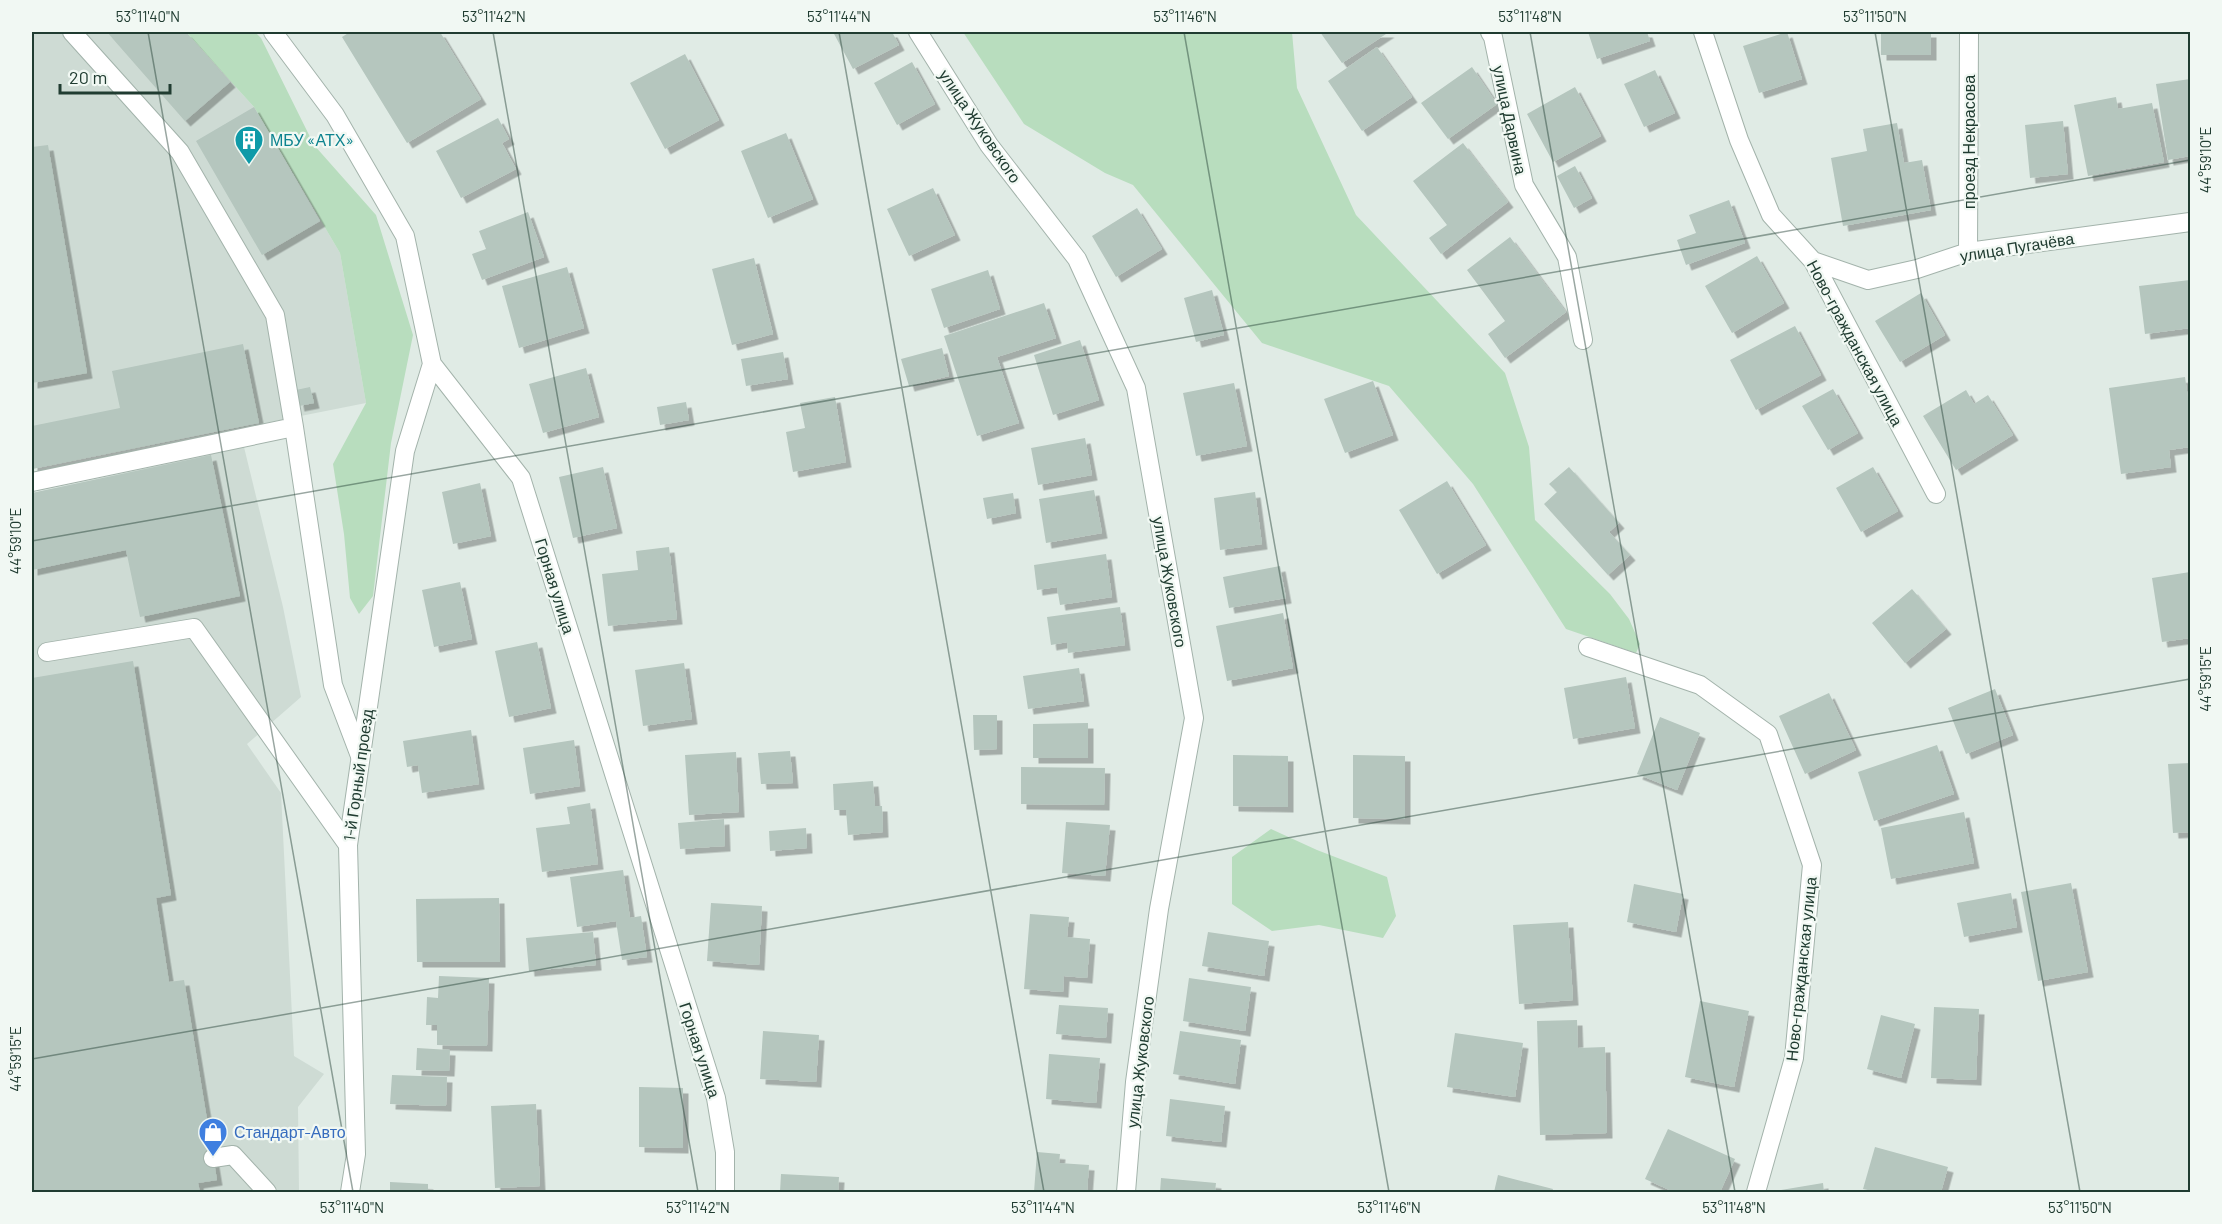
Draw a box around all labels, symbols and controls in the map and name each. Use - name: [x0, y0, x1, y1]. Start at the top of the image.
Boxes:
- text: 53°11'40"N: [116, 7, 180, 25]
- text: 53°11'42"N: [462, 7, 526, 25]
- text: 53°11'44"N: [807, 7, 871, 25]
- text: 53°11'46"N: [1153, 7, 1217, 25]
- text: 53°11'48"N: [1498, 7, 1562, 25]
- text: 53°11'50"N: [1843, 7, 1907, 25]
- scale bar: [60, 57, 170, 95]
- street label: улица Дарвина: [1490, 64, 1531, 176]
- street label: улица Жуковского: [935, 65, 1025, 186]
- text: 20 m: [69, 66, 107, 88]
- street label: проезд Некрасова: [1959, 75, 1978, 209]
- building icon: МБУ «АТХ»: [233, 124, 265, 166]
- text: 44°59'10"E: [2196, 127, 2214, 193]
- place label: МБУ «АТХ»: [270, 130, 354, 149]
- street label: улица Пугачёва: [1959, 228, 2075, 265]
- street label: Ново-гражданская улица: [1804, 256, 1907, 429]
- text: 44°59'10"E: [6, 508, 24, 574]
- street label: улица Жуковского: [1150, 515, 1191, 649]
- street label: Горная улица: [532, 536, 579, 636]
- text: 44°59'15"E: [2196, 646, 2214, 712]
- street label: 1-й Горный проезд: [339, 707, 376, 842]
- street label: Ново-гражданская улица: [1781, 876, 1820, 1062]
- street label: улица Жуковского: [1122, 995, 1157, 1129]
- street label: Горная улица: [676, 1000, 725, 1100]
- text: 44°59'15"E: [6, 1026, 24, 1092]
- shop icon: Стандарт-Авто: [197, 1116, 229, 1158]
- place label: Стандарт-Авто: [234, 1122, 346, 1141]
- text: 53°11'40"N: [320, 1198, 384, 1216]
- text: 53°11'42"N: [666, 1198, 730, 1216]
- text: 53°11'44"N: [1011, 1198, 1075, 1216]
- text: 53°11'46"N: [1357, 1198, 1421, 1216]
- text: 53°11'48"N: [1702, 1198, 1766, 1216]
- text: 53°11'50"N: [2048, 1198, 2112, 1216]

